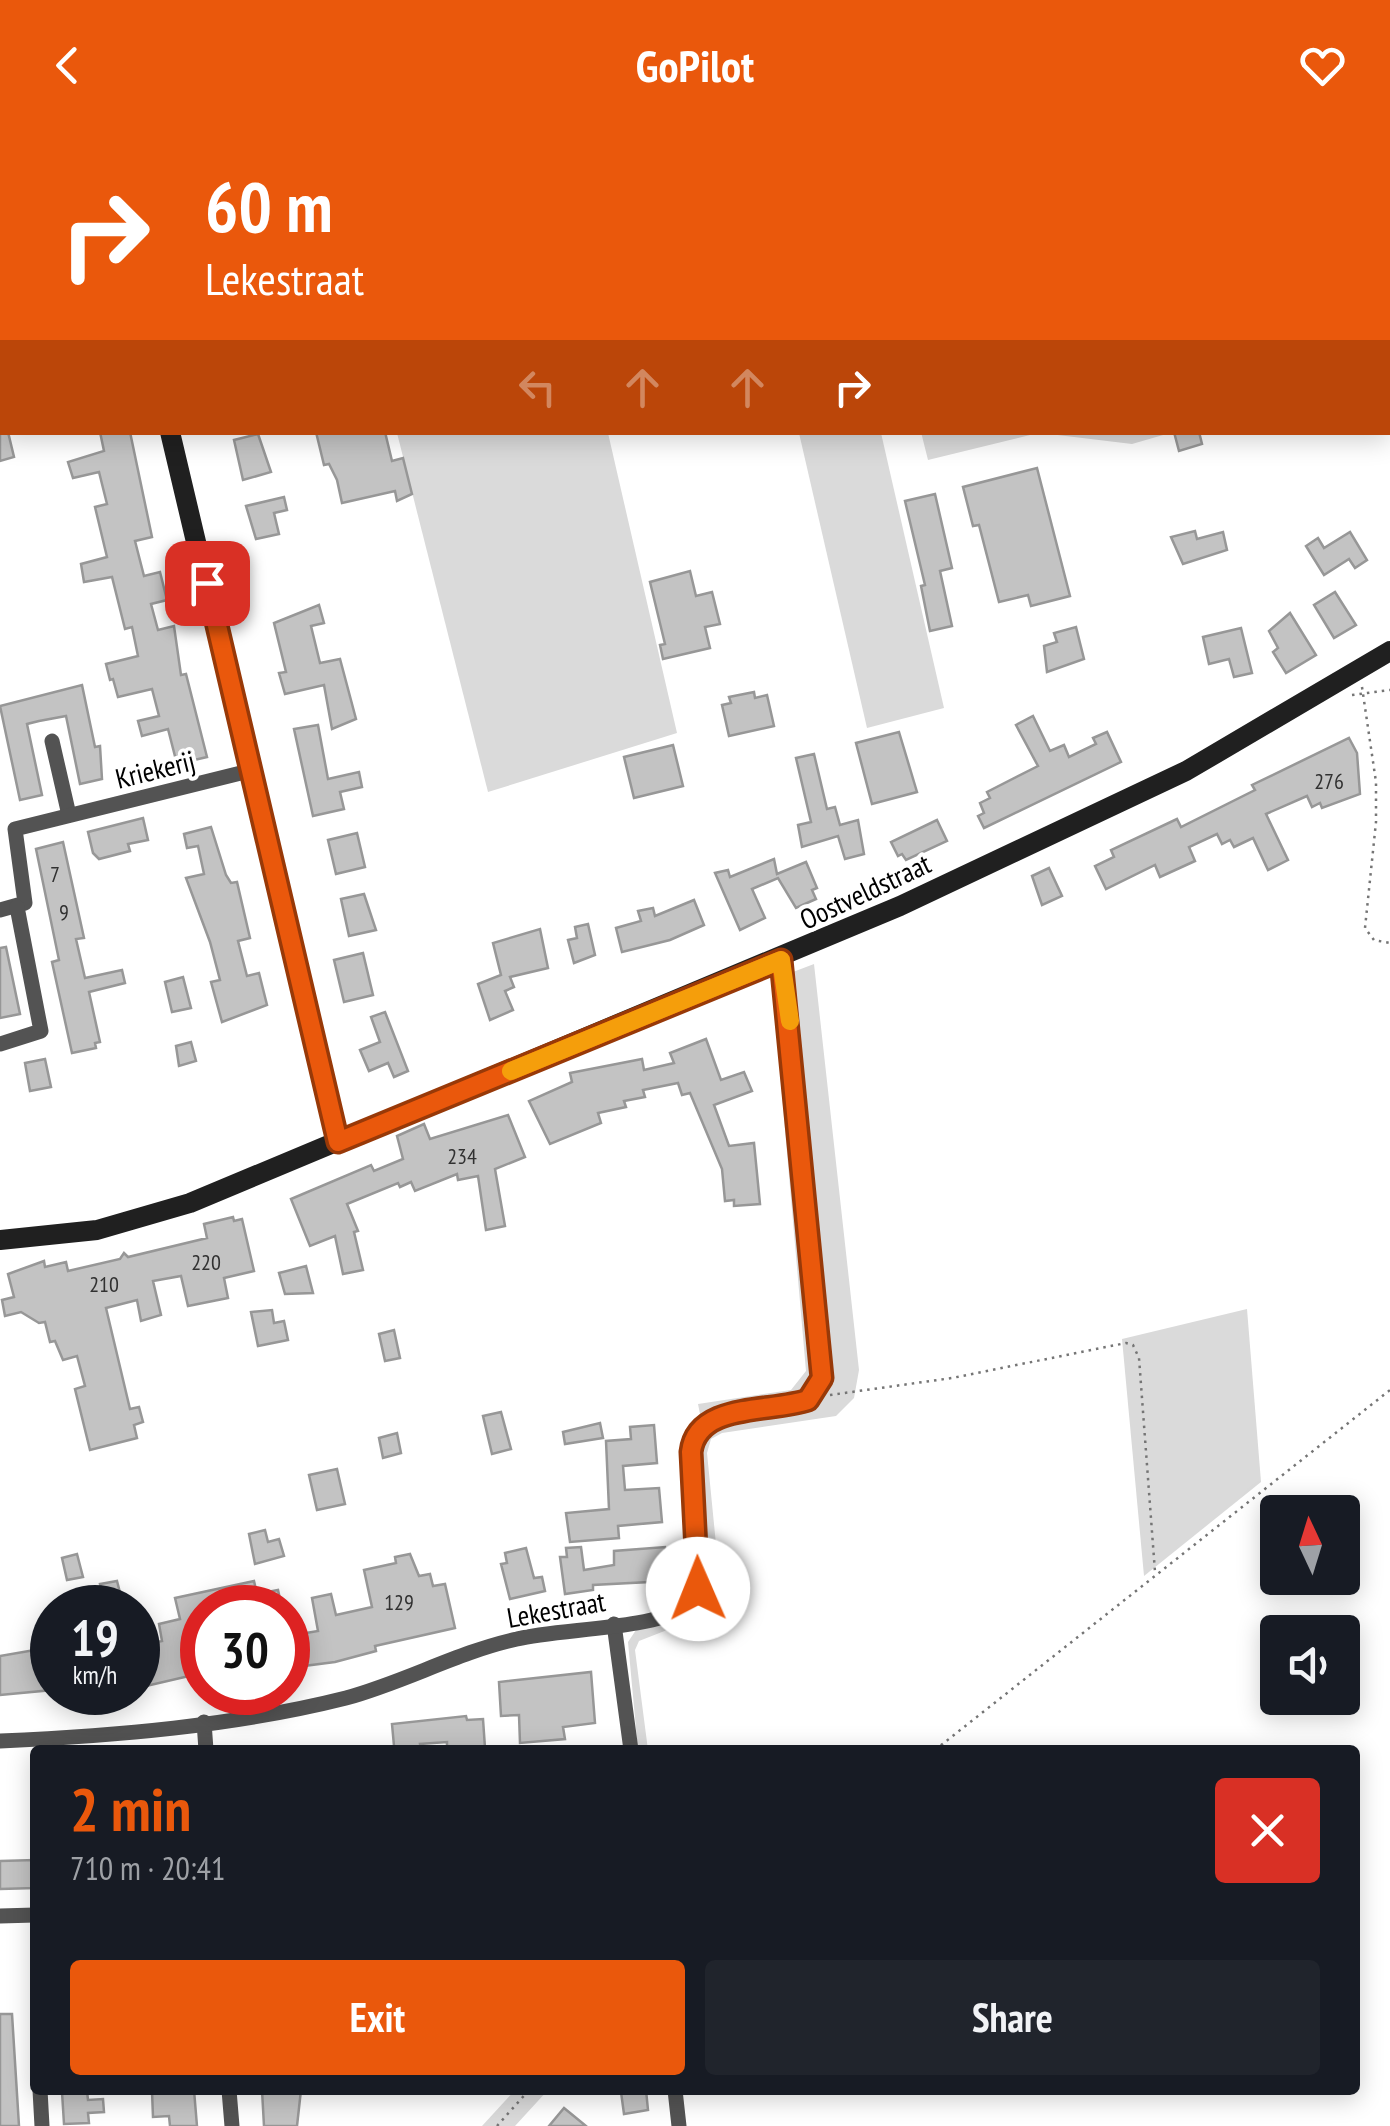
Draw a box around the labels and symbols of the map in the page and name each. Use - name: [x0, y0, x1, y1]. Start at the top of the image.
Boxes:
- pin: [165, 541, 250, 626]
- street label: Kriekerij: [111, 741, 199, 797]
- house number: 276: [1314, 767, 1344, 795]
- street label: Oostveldstraat: [794, 844, 937, 937]
- house number: 7: [50, 860, 60, 888]
- house number: 9: [59, 898, 69, 926]
- house number: 234: [447, 1142, 477, 1170]
- house number: 220: [191, 1248, 221, 1276]
- house number: 210: [89, 1270, 119, 1298]
- north arrow: [1260, 1495, 1360, 1595]
- position arrow: [646, 1537, 750, 1641]
- street label: Lekestraat: [504, 1582, 608, 1636]
- speed limit sign: 30: [180, 1585, 310, 1715]
- house number: 129: [384, 1588, 414, 1616]

